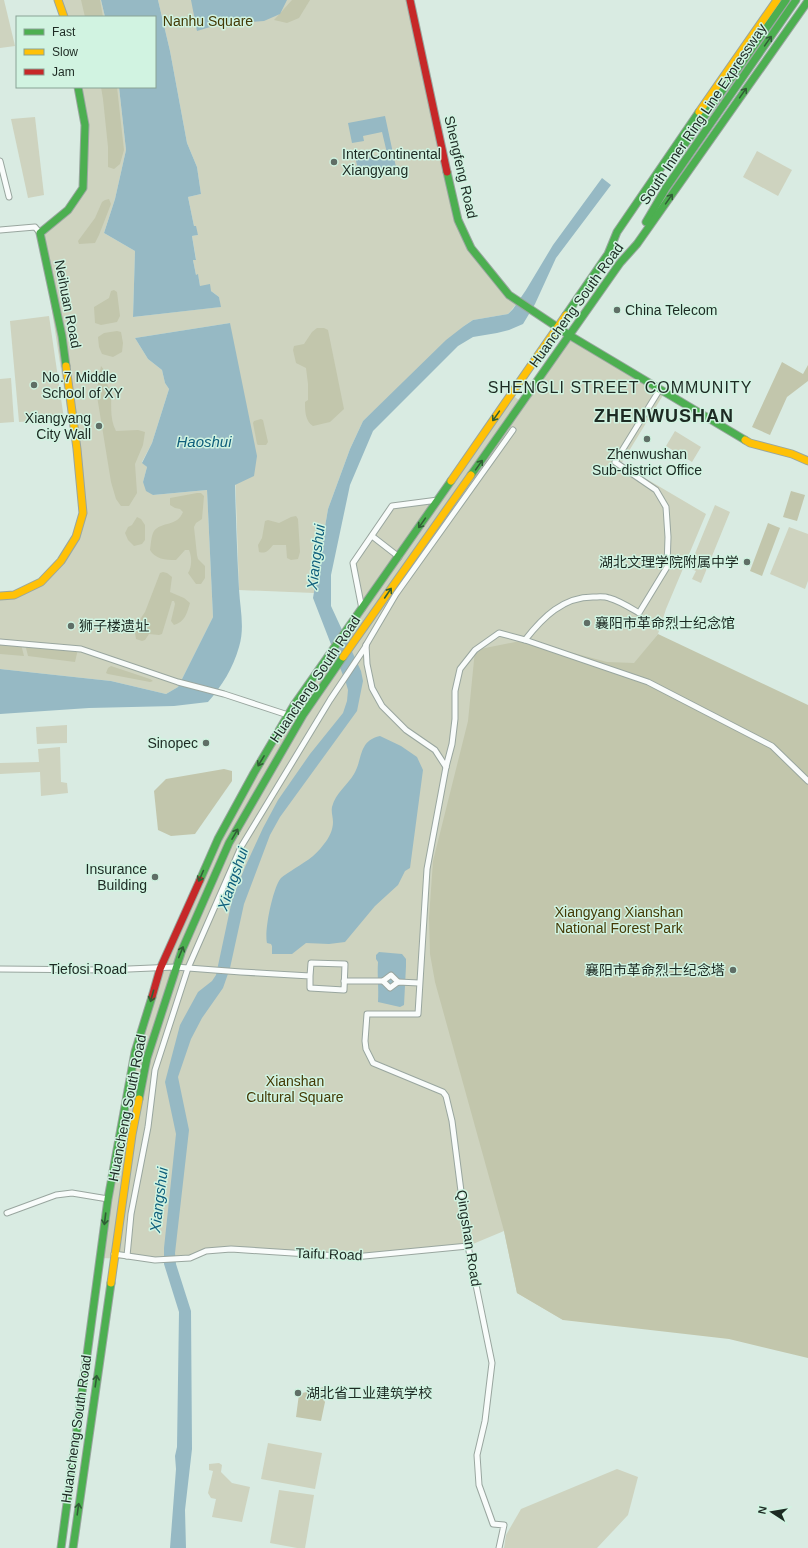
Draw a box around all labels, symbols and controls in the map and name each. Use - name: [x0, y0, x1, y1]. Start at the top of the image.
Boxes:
- park label: Nanhu Square: [163, 13, 253, 29]
- legend: [16, 16, 156, 88]
- street label: South Inner Ring Line Expressway: [636, 20, 770, 208]
- text: Fast: [52, 25, 76, 39]
- one-way arrow: [764, 36, 772, 47]
- text: Slow: [52, 45, 78, 59]
- text: Jam: [52, 65, 75, 79]
- one-way arrow: [739, 87, 747, 98]
- street label: Shengfeng Road: [441, 114, 481, 220]
- place label: InterContinental Xiangyang: [342, 146, 441, 178]
- marker: InterContinental Xiangyang: [329, 157, 339, 167]
- one-way arrow: [665, 194, 673, 205]
- street label: Huancheng South Road: [526, 240, 626, 370]
- street label: Neihuan Road: [52, 259, 84, 349]
- place label: China Telecom: [625, 302, 717, 318]
- marker: China Telecom: [612, 305, 622, 315]
- place label: No.7 Middle School of XY: [42, 369, 124, 401]
- district label: SHENGLI STREET COMMUNITY: [488, 379, 752, 396]
- marker: No.7 Middle School of XY: [29, 380, 39, 390]
- district label: ZHENWUSHAN: [594, 406, 734, 426]
- place label: Xiangyang City Wall: [25, 410, 91, 442]
- one-way arrow: [492, 410, 500, 421]
- marker: Xiangyang City Wall: [94, 421, 104, 431]
- water label: Haoshui: [176, 433, 232, 450]
- marker: Zhenwushan Sub-district Office: [642, 434, 652, 444]
- place label: Zhenwushan Sub-district Office: [592, 446, 702, 478]
- one-way arrow: [475, 459, 483, 470]
- one-way arrow: [418, 517, 426, 528]
- water label: Xiangshui: [303, 523, 328, 592]
- place label: 湖北文理学院附属中学: [599, 554, 739, 570]
- marker: 湖北文理学院附属中学: [742, 557, 752, 567]
- one-way arrow: [384, 588, 392, 599]
- street label: Huancheng South Road: [267, 613, 363, 745]
- place label: 襄阳市革命烈士纪念馆: [595, 615, 735, 631]
- place label: 狮子楼遗址: [79, 618, 149, 634]
- marker: 襄阳市革命烈士纪念馆: [582, 618, 592, 628]
- marker: 狮子楼遗址: [66, 621, 76, 631]
- place label: Sinopec: [147, 735, 198, 751]
- marker: Sinopec: [201, 738, 211, 748]
- one-way arrow: [257, 755, 265, 766]
- one-way arrow: [231, 828, 239, 840]
- water label: Xiangshui: [213, 844, 252, 914]
- place label: Insurance Building: [86, 861, 147, 893]
- one-way arrow: [197, 870, 204, 882]
- marker: Insurance Building: [150, 872, 160, 882]
- park label: Xiangyang Xianshan National Forest Park: [555, 904, 684, 936]
- one-way arrow: [178, 947, 185, 959]
- street label: Tiefosi Road: [49, 961, 127, 977]
- place label: 襄阳市革命烈士纪念塔: [585, 962, 725, 978]
- marker: 襄阳市革命烈士纪念塔: [728, 965, 738, 975]
- one-way arrow: [148, 989, 155, 1002]
- street label: Huancheng South Road: [105, 1033, 149, 1183]
- park label: Xianshan Cultural Square: [246, 1073, 344, 1105]
- water label: Xiangshui: [146, 1166, 171, 1235]
- street label: Qingshan Road: [453, 1189, 485, 1287]
- one-way arrow: [102, 1212, 109, 1225]
- street label: Taifu Road: [295, 1245, 363, 1263]
- street label: Huancheng South Road: [58, 1354, 94, 1504]
- one-way arrow: [92, 1375, 100, 1388]
- place label: 湖北省工业建筑学校: [306, 1385, 432, 1401]
- marker: 湖北省工业建筑学校: [293, 1388, 303, 1398]
- north arrow: [752, 1492, 792, 1532]
- one-way arrow: [74, 1503, 82, 1516]
- text: N: [756, 1505, 769, 1515]

